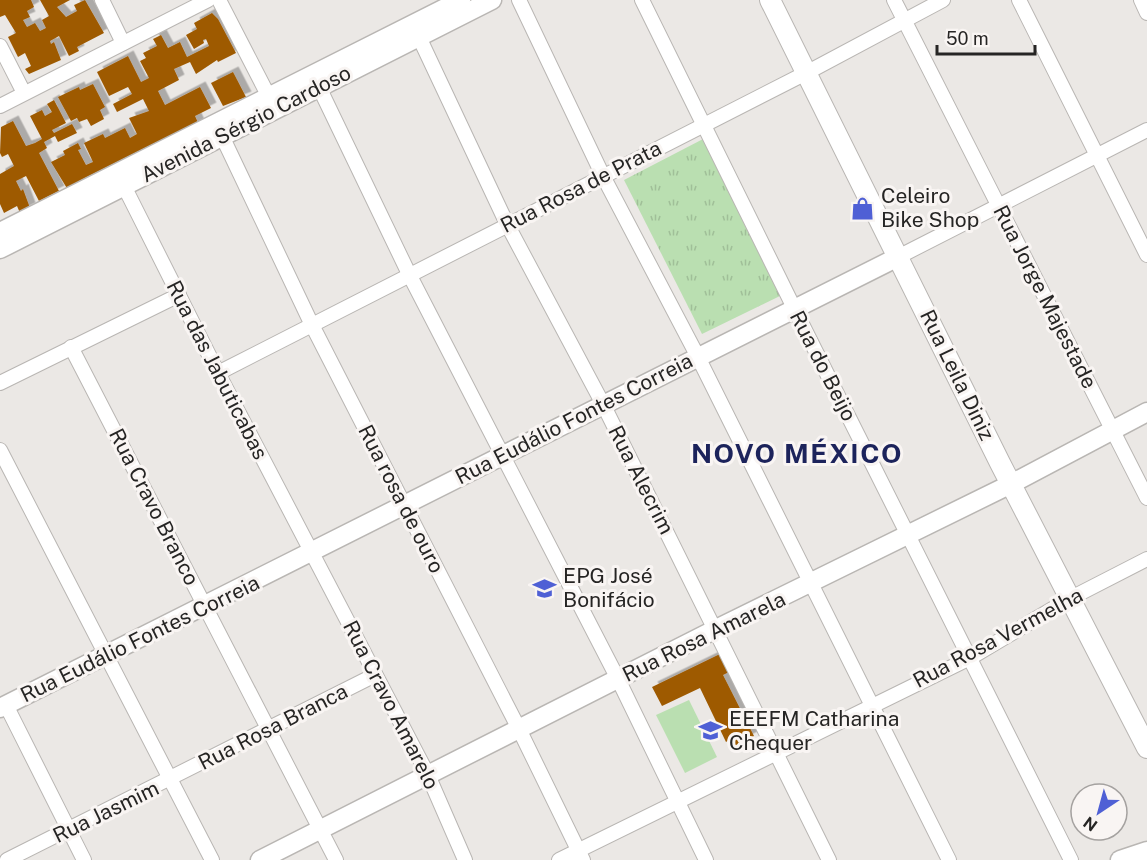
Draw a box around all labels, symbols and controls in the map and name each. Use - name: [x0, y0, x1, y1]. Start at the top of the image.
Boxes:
- scale bar: [937, 18, 1034, 56]
- text: 50 m: [946, 28, 989, 49]
- street label: Avenida Sérgio Cardoso: [137, 60, 355, 187]
- street label: Rua Rosa de Prata: [496, 135, 665, 238]
- place label: Celeiro Bike Shop: [881, 183, 979, 232]
- shop icon: Celeiro Bike Shop: [850, 195, 876, 221]
- street label: Rua Jorge Majestade: [988, 201, 1103, 393]
- street label: Rua das Jabuticabas: [161, 276, 273, 463]
- street label: Rua Leila Diniz: [915, 305, 1000, 444]
- street label: Rua do Beijo: [785, 306, 862, 425]
- street label: Rua Eudálio Fontes Correia: [451, 348, 697, 489]
- street label: Rua rosa de ouro: [353, 420, 450, 577]
- street label: Rua Alecrim: [603, 421, 679, 538]
- street label: Rua Cravo Branco: [104, 424, 205, 589]
- district label: NOVO MÉXICO: [691, 437, 903, 469]
- place label: EPG José Bonifácio: [563, 563, 655, 612]
- street label: Rua Eudálio Fontes Correia: [16, 570, 263, 707]
- school or university icon: EPG José Bonifácio: [532, 575, 558, 601]
- street label: Rua Rosa Vermelha: [909, 582, 1087, 693]
- street label: Rua Rosa Amarela: [618, 586, 789, 687]
- street label: Rua Cravo Amarelo: [338, 616, 445, 793]
- street label: Rua Rosa Branca: [194, 678, 352, 775]
- place label: EEEFM Catharina Chequer: [729, 706, 899, 755]
- school or university icon: EEEFM Catharina Chequer: [698, 718, 724, 744]
- street label: Rua Jasmim: [49, 775, 163, 848]
- north arrow: [1069, 782, 1129, 842]
- text: N: [1080, 812, 1101, 835]

